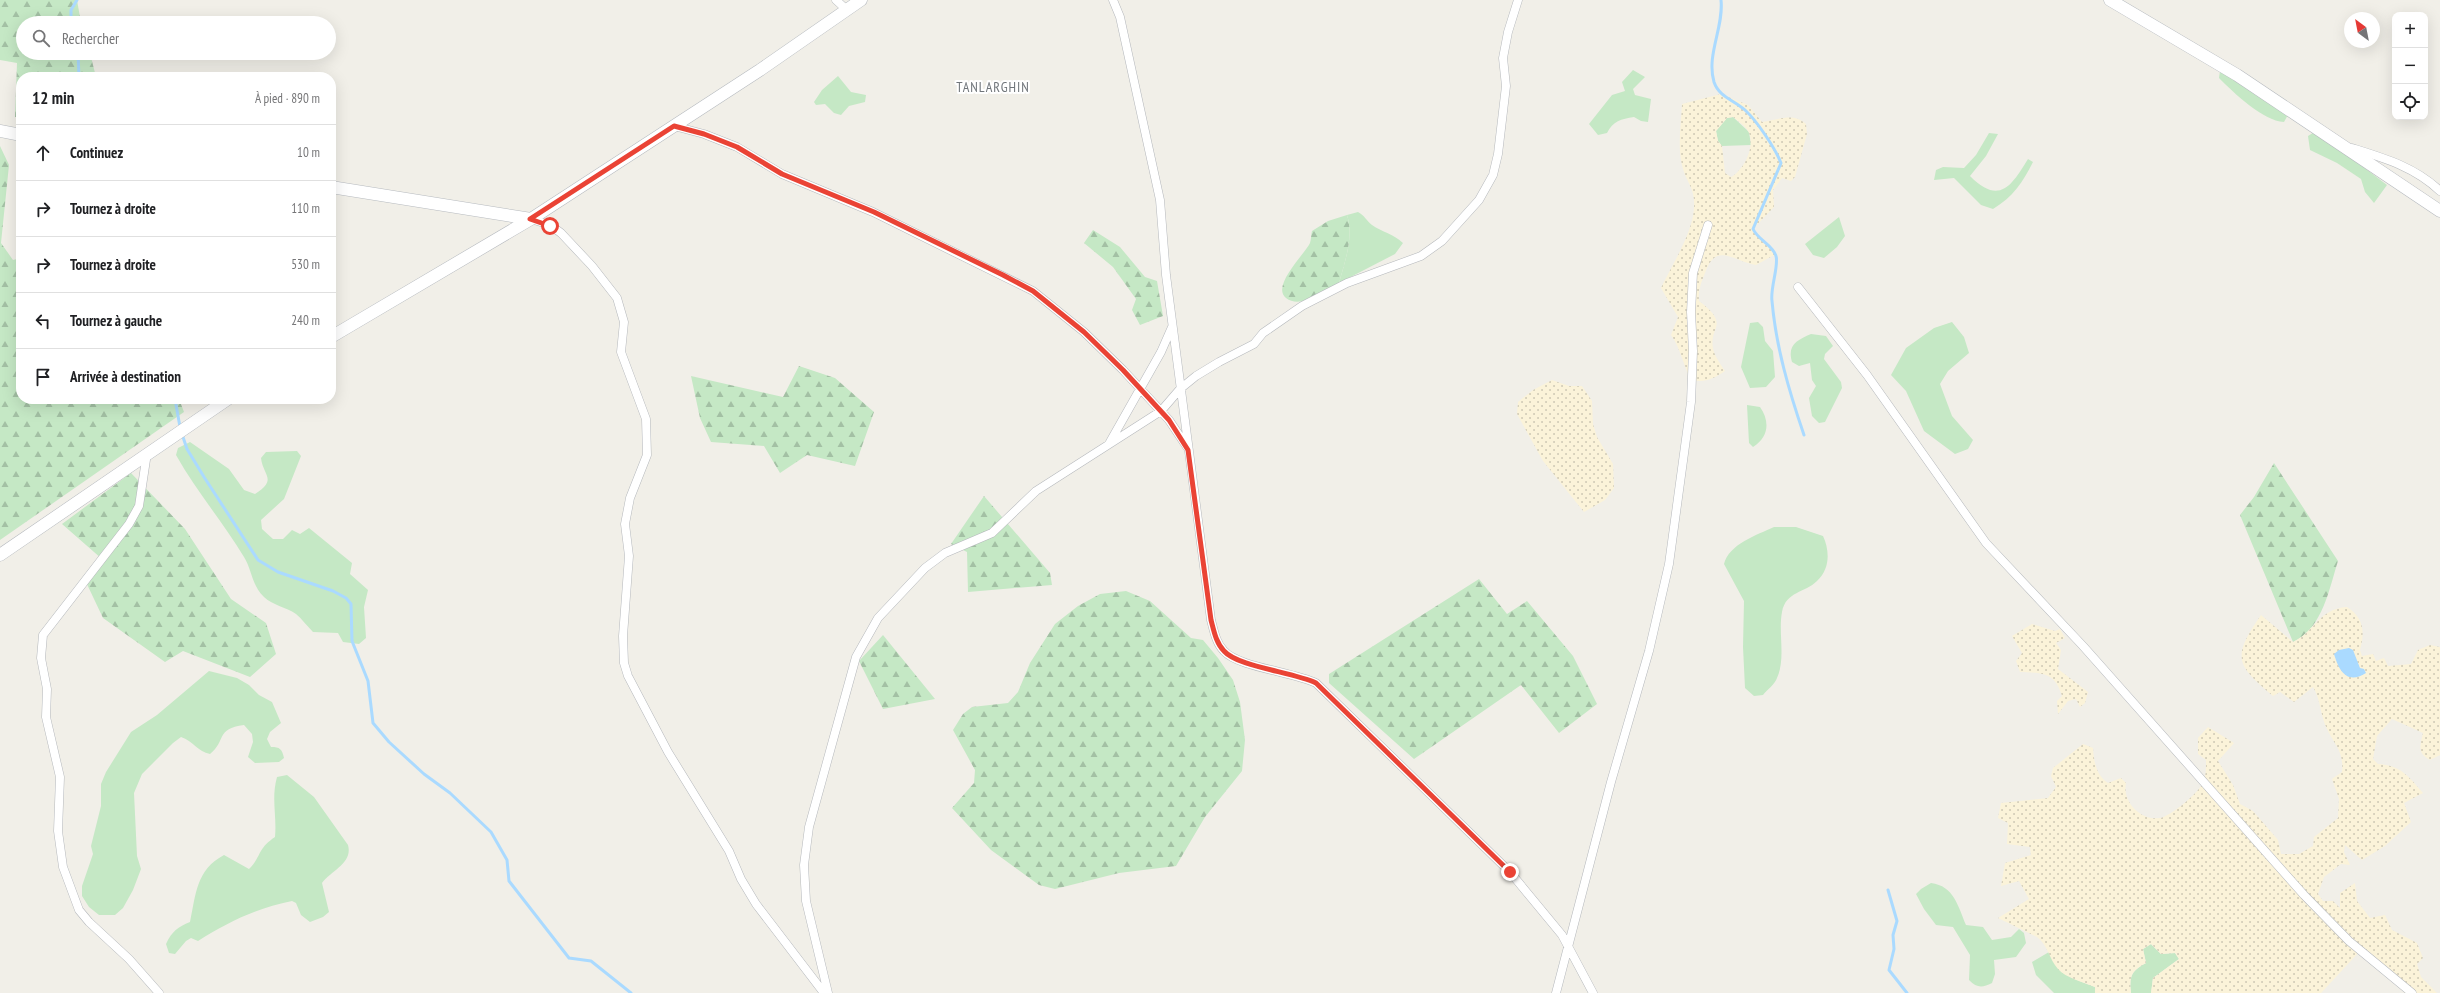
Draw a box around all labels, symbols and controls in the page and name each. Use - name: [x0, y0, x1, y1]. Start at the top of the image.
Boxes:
- north arrow: [2344, 12, 2380, 48]
- map controls: [2392, 12, 2428, 120]
- button: +: [2392, 12, 2428, 48]
- search box: [16, 16, 336, 60]
- icon: search: [30, 27, 52, 49]
- text: Rechercher: [62, 29, 119, 48]
- button: −: [2392, 48, 2428, 84]
- district label: TANLARGHIN: [956, 78, 1030, 96]
- button: locate: [2392, 84, 2428, 120]
- text: 12 min: [32, 87, 74, 109]
- text: À pied · 890 m: [255, 90, 320, 107]
- icon: ahead: [32, 142, 54, 164]
- text: Continuez: [70, 143, 123, 162]
- text: 10 m: [297, 144, 320, 161]
- icon: right: [32, 198, 54, 220]
- text: Tournez à droite: [70, 199, 156, 218]
- text: 110 m: [291, 200, 320, 217]
- route start: [541, 217, 559, 235]
- icon: right: [32, 254, 54, 276]
- text: Tournez à droite: [70, 255, 156, 274]
- text: 530 m: [291, 256, 320, 273]
- icon: left: [32, 310, 54, 332]
- text: Tournez à gauche: [70, 311, 162, 330]
- text: 240 m: [291, 312, 320, 329]
- icon: arrive: [32, 366, 54, 388]
- text: Arrivée à destination: [70, 367, 181, 386]
- route end: [1501, 863, 1519, 881]

